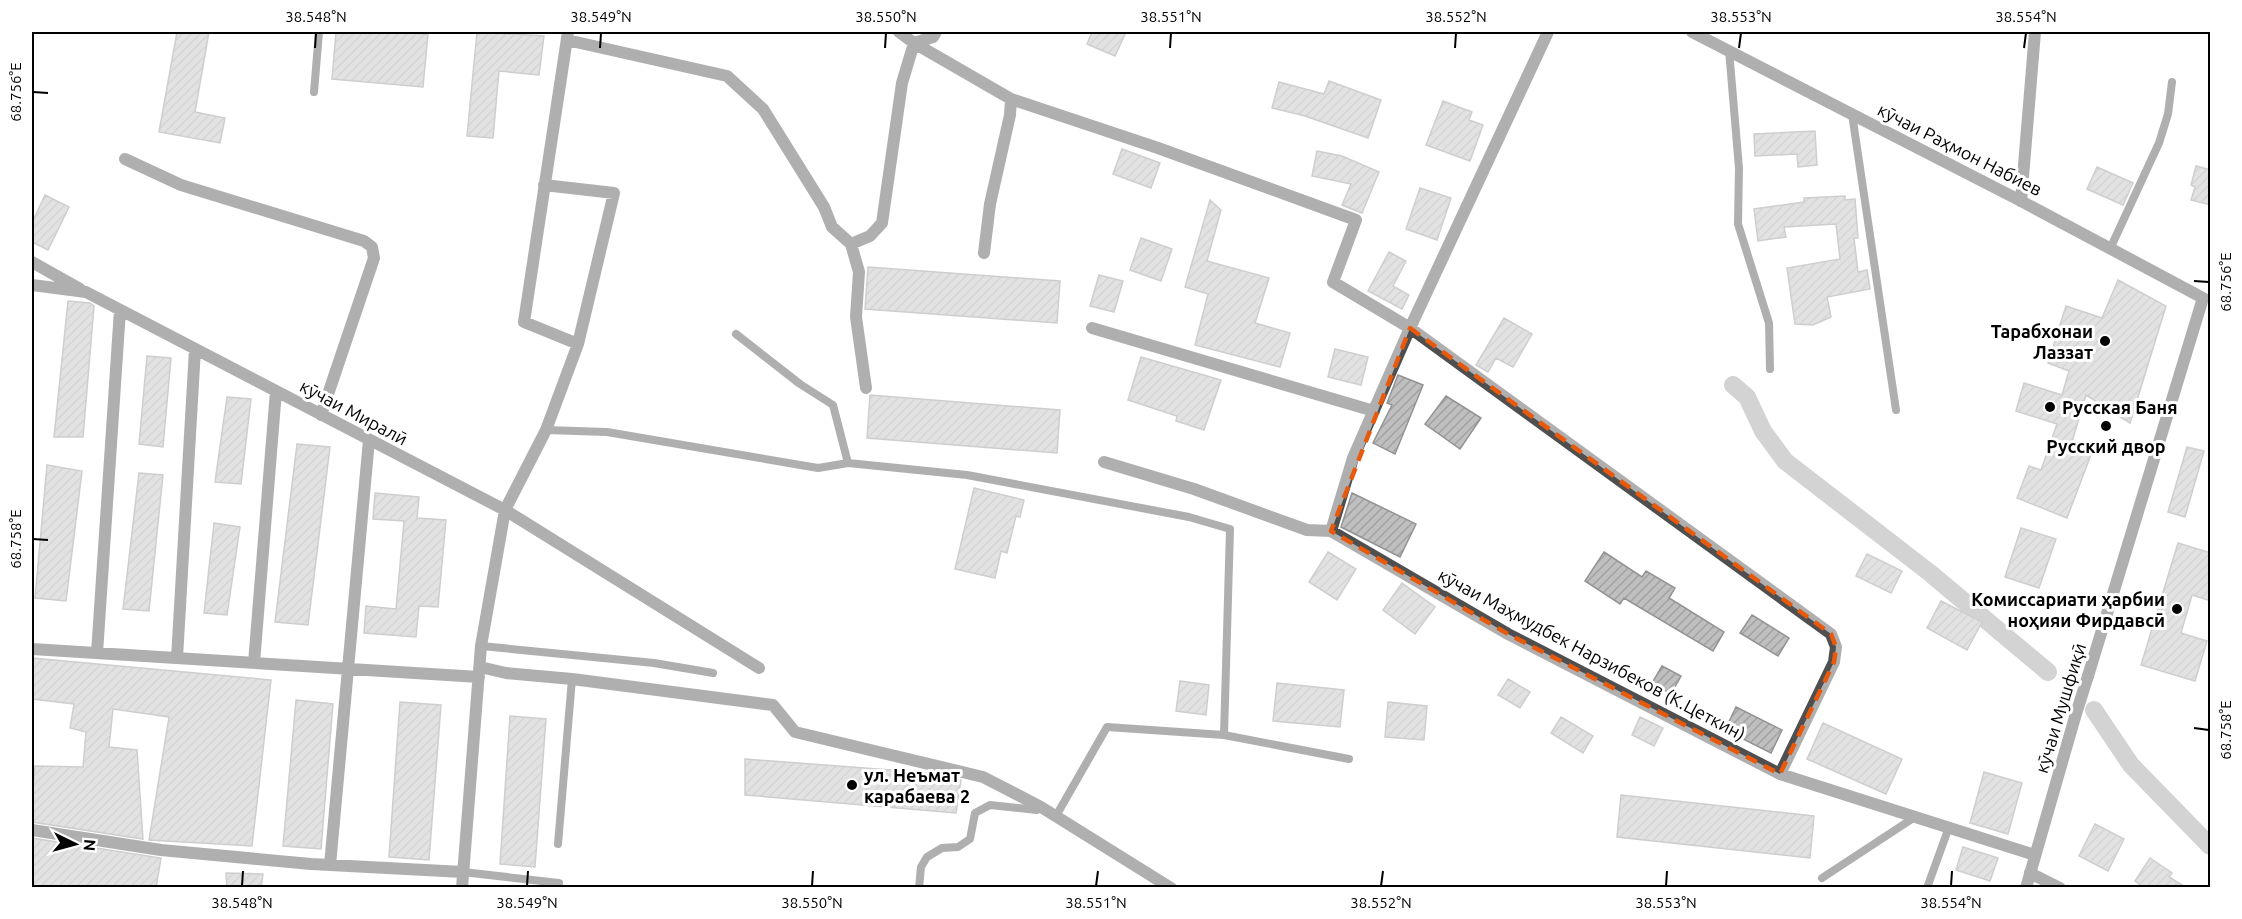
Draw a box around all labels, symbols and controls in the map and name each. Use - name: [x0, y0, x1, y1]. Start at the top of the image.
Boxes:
- text: 38.548°N: [285, 8, 347, 25]
- text: 38.549°N: [570, 8, 632, 25]
- text: 38.550°N: [855, 8, 917, 25]
- text: 38.551°N: [1140, 8, 1202, 25]
- text: 38.552°N: [1425, 8, 1487, 25]
- text: 38.553°N: [1710, 8, 1772, 25]
- text: 38.554°N: [1995, 8, 2057, 25]
- text: 68.756°E: [7, 62, 24, 122]
- street label: кӯчаи Раҳмон Набиев: [1875, 99, 2045, 199]
- text: 68.756°E: [2217, 252, 2234, 312]
- place label: Тарабхонаи Лаззат: [1991, 321, 2093, 362]
- marker: Тарабхонаи Лаззат: [2098, 334, 2112, 348]
- street label: кӯчаи Миралӣ: [297, 375, 411, 449]
- place label: Русская Баня: [2062, 397, 2178, 417]
- marker: Русская Баня: [2043, 400, 2057, 414]
- marker: Русский двор: [2099, 419, 2113, 433]
- place label: Русский двор: [2046, 436, 2166, 456]
- text: 68.758°E: [7, 509, 24, 569]
- street label: кӯчаи Маҳмудбек Нарзибеков (К.Цеткин): [1434, 564, 1749, 745]
- place label: Комиссариати ҳарбии ноҳияи Фирдавсӣ: [1971, 589, 2165, 630]
- marker: Комиссариати ҳарбии ноҳияи Фирдавсӣ: [2170, 602, 2184, 616]
- street label: кӯчаи Мушфиқӣ: [2031, 641, 2089, 775]
- text: 68.758°E: [2217, 700, 2234, 760]
- place label: ул. Неъмат карабаева 2: [864, 765, 970, 806]
- marker: ул. Неъмат карабаева 2: [845, 778, 859, 792]
- north arrow: [45, 814, 105, 874]
- text: N: [80, 839, 99, 852]
- text: 38.548°N: [211, 894, 273, 911]
- text: 38.549°N: [496, 894, 558, 911]
- text: 38.550°N: [781, 894, 843, 911]
- text: 38.551°N: [1065, 894, 1127, 911]
- text: 38.552°N: [1350, 894, 1412, 911]
- text: 38.553°N: [1635, 894, 1697, 911]
- text: 38.554°N: [1920, 894, 1982, 911]

